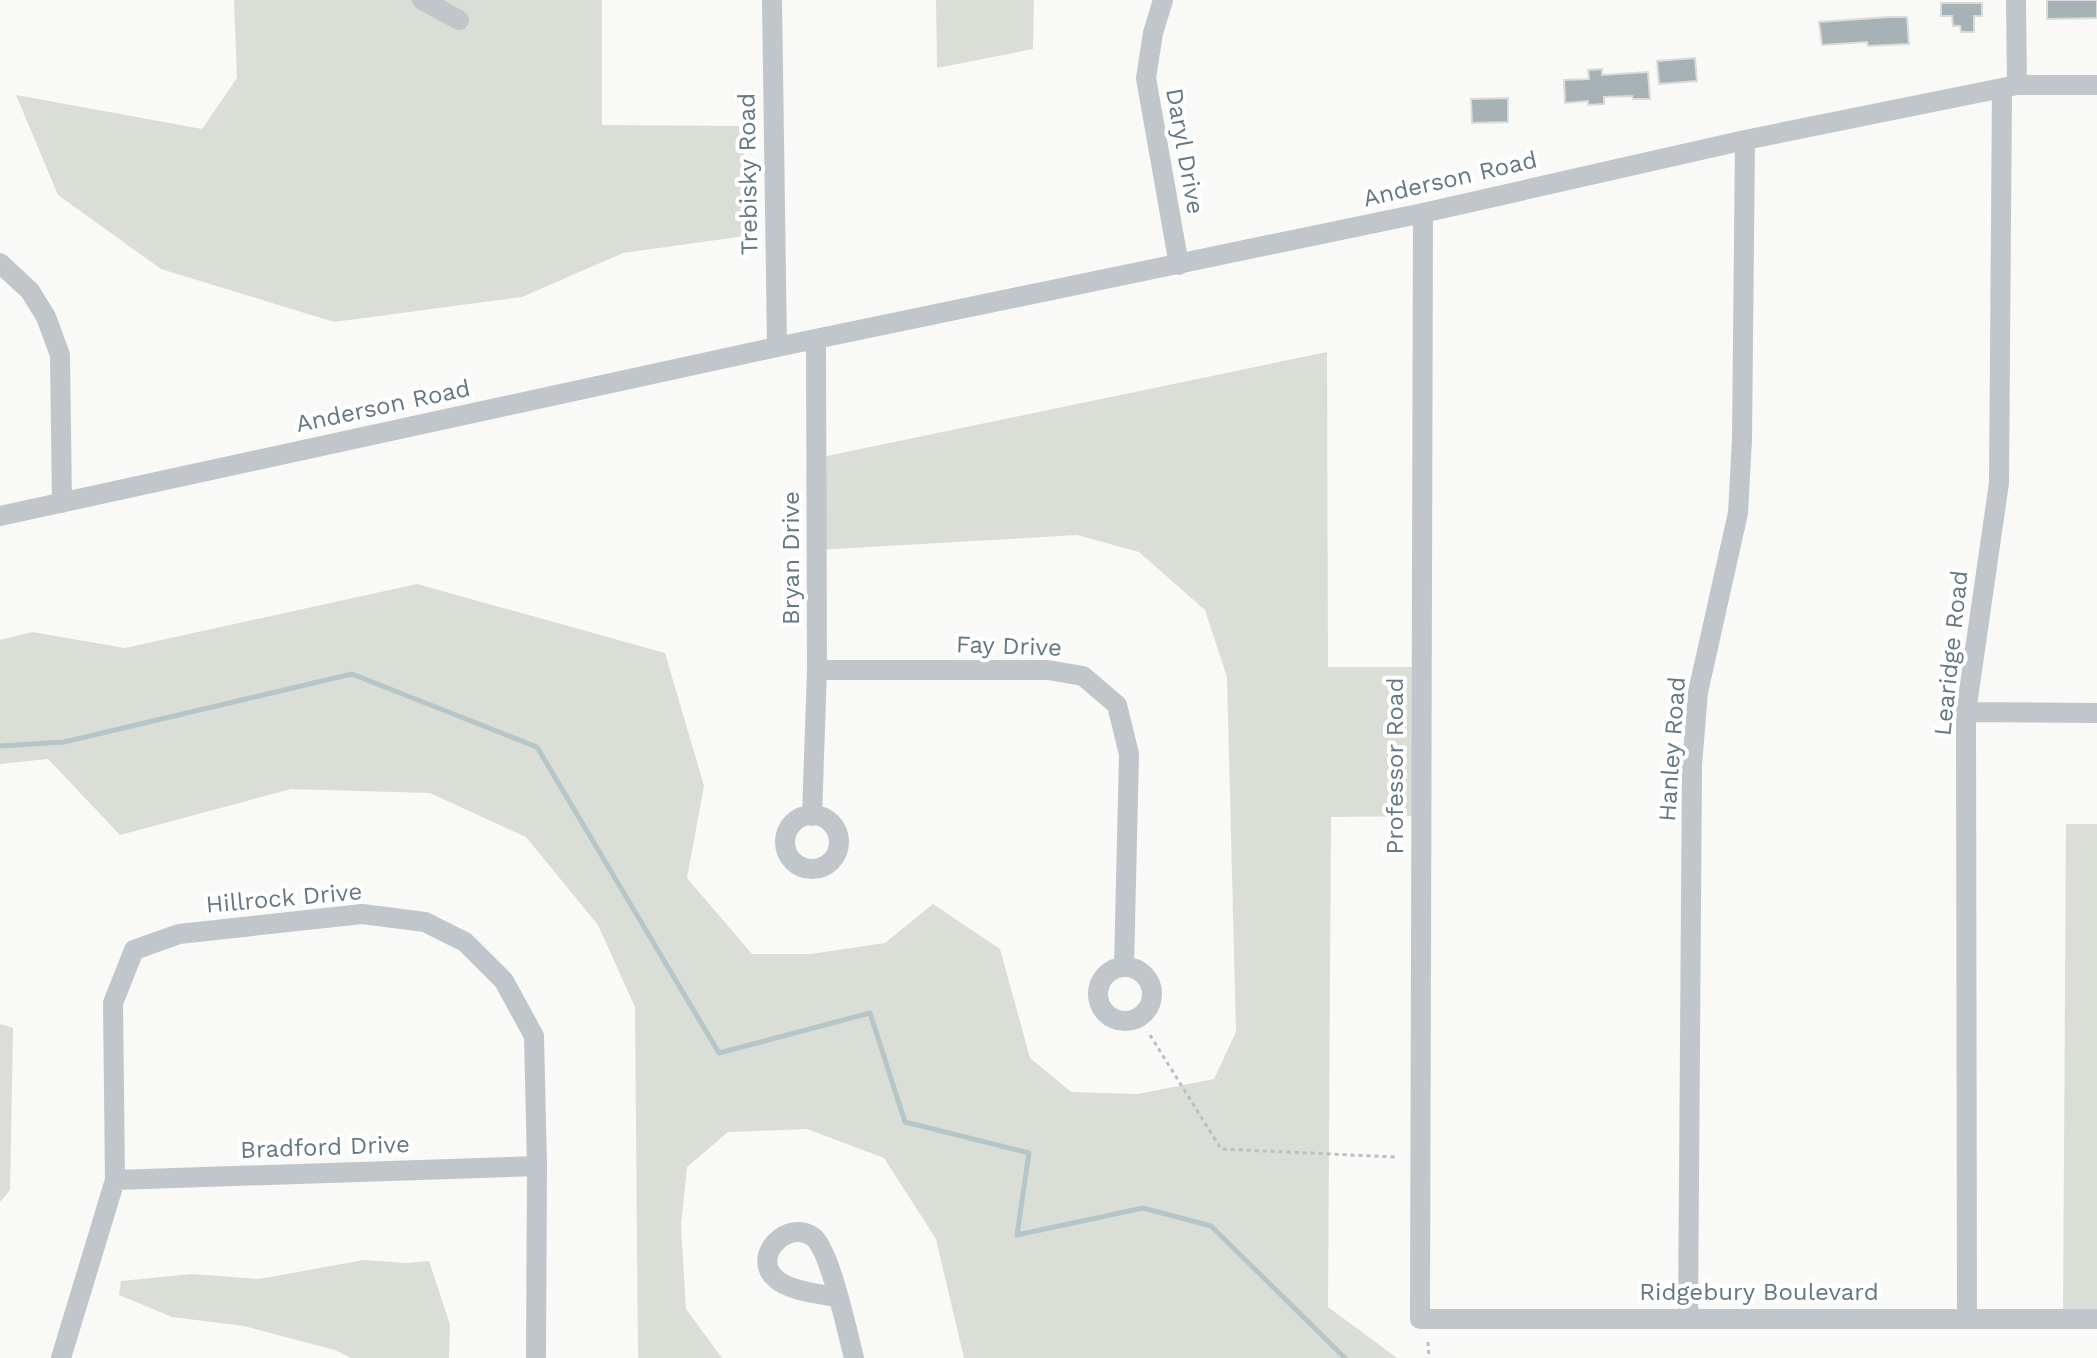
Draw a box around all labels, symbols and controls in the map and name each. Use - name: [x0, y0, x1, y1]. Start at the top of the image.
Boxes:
- street label: Daryl Drive: [1160, 86, 1210, 216]
- street label: Trebisky Road: [733, 93, 763, 255]
- street label: Anderson Road: [1360, 145, 1540, 213]
- street label: Anderson Road: [293, 374, 473, 438]
- street label: Bryan Drive: [777, 491, 805, 625]
- street label: Learidge Road: [1928, 569, 1974, 737]
- street label: Fay Drive: [956, 630, 1062, 662]
- street label: Hanley Road: [1653, 676, 1691, 822]
- street label: Professor Road: [1381, 678, 1409, 854]
- street label: Hillrock Drive: [205, 877, 363, 919]
- street label: Bradford Drive: [240, 1130, 410, 1164]
- street label: Ridgebury Boulevard: [1639, 1278, 1879, 1306]

